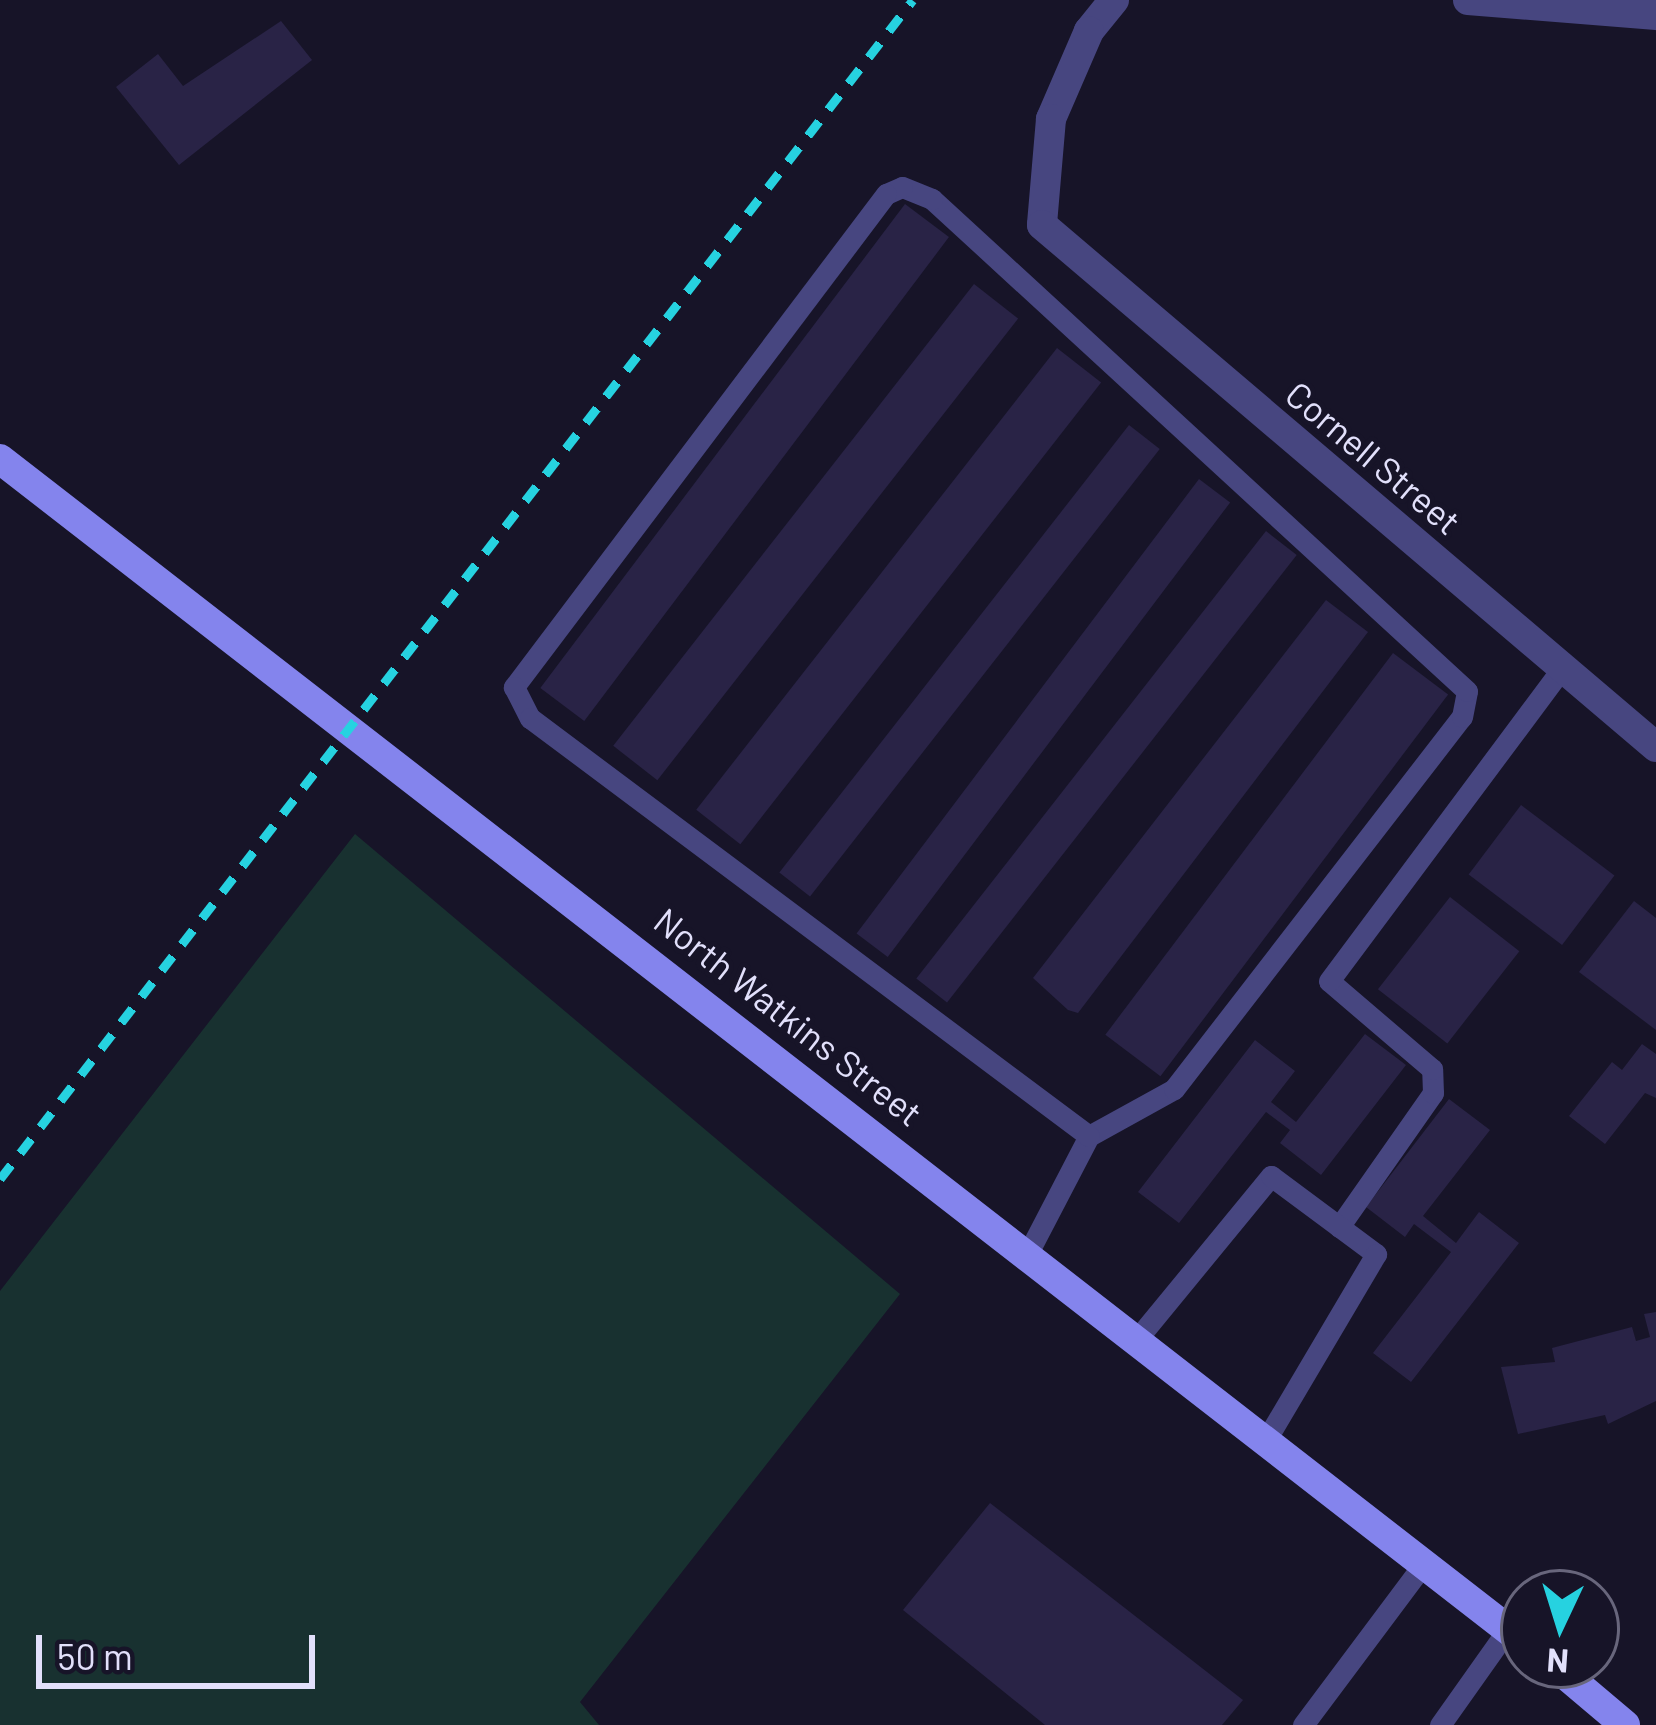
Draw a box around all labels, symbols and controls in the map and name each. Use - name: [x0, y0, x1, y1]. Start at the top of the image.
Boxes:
- street label: Cornell Street: [1278, 371, 1470, 543]
- street label: North Watkins Street: [646, 898, 932, 1134]
- north arrow: [1500, 1569, 1620, 1689]
- scale bar: [42, 1611, 321, 1685]
- text: 50 m: [57, 1634, 133, 1677]
- text: N: [1545, 1641, 1570, 1683]

